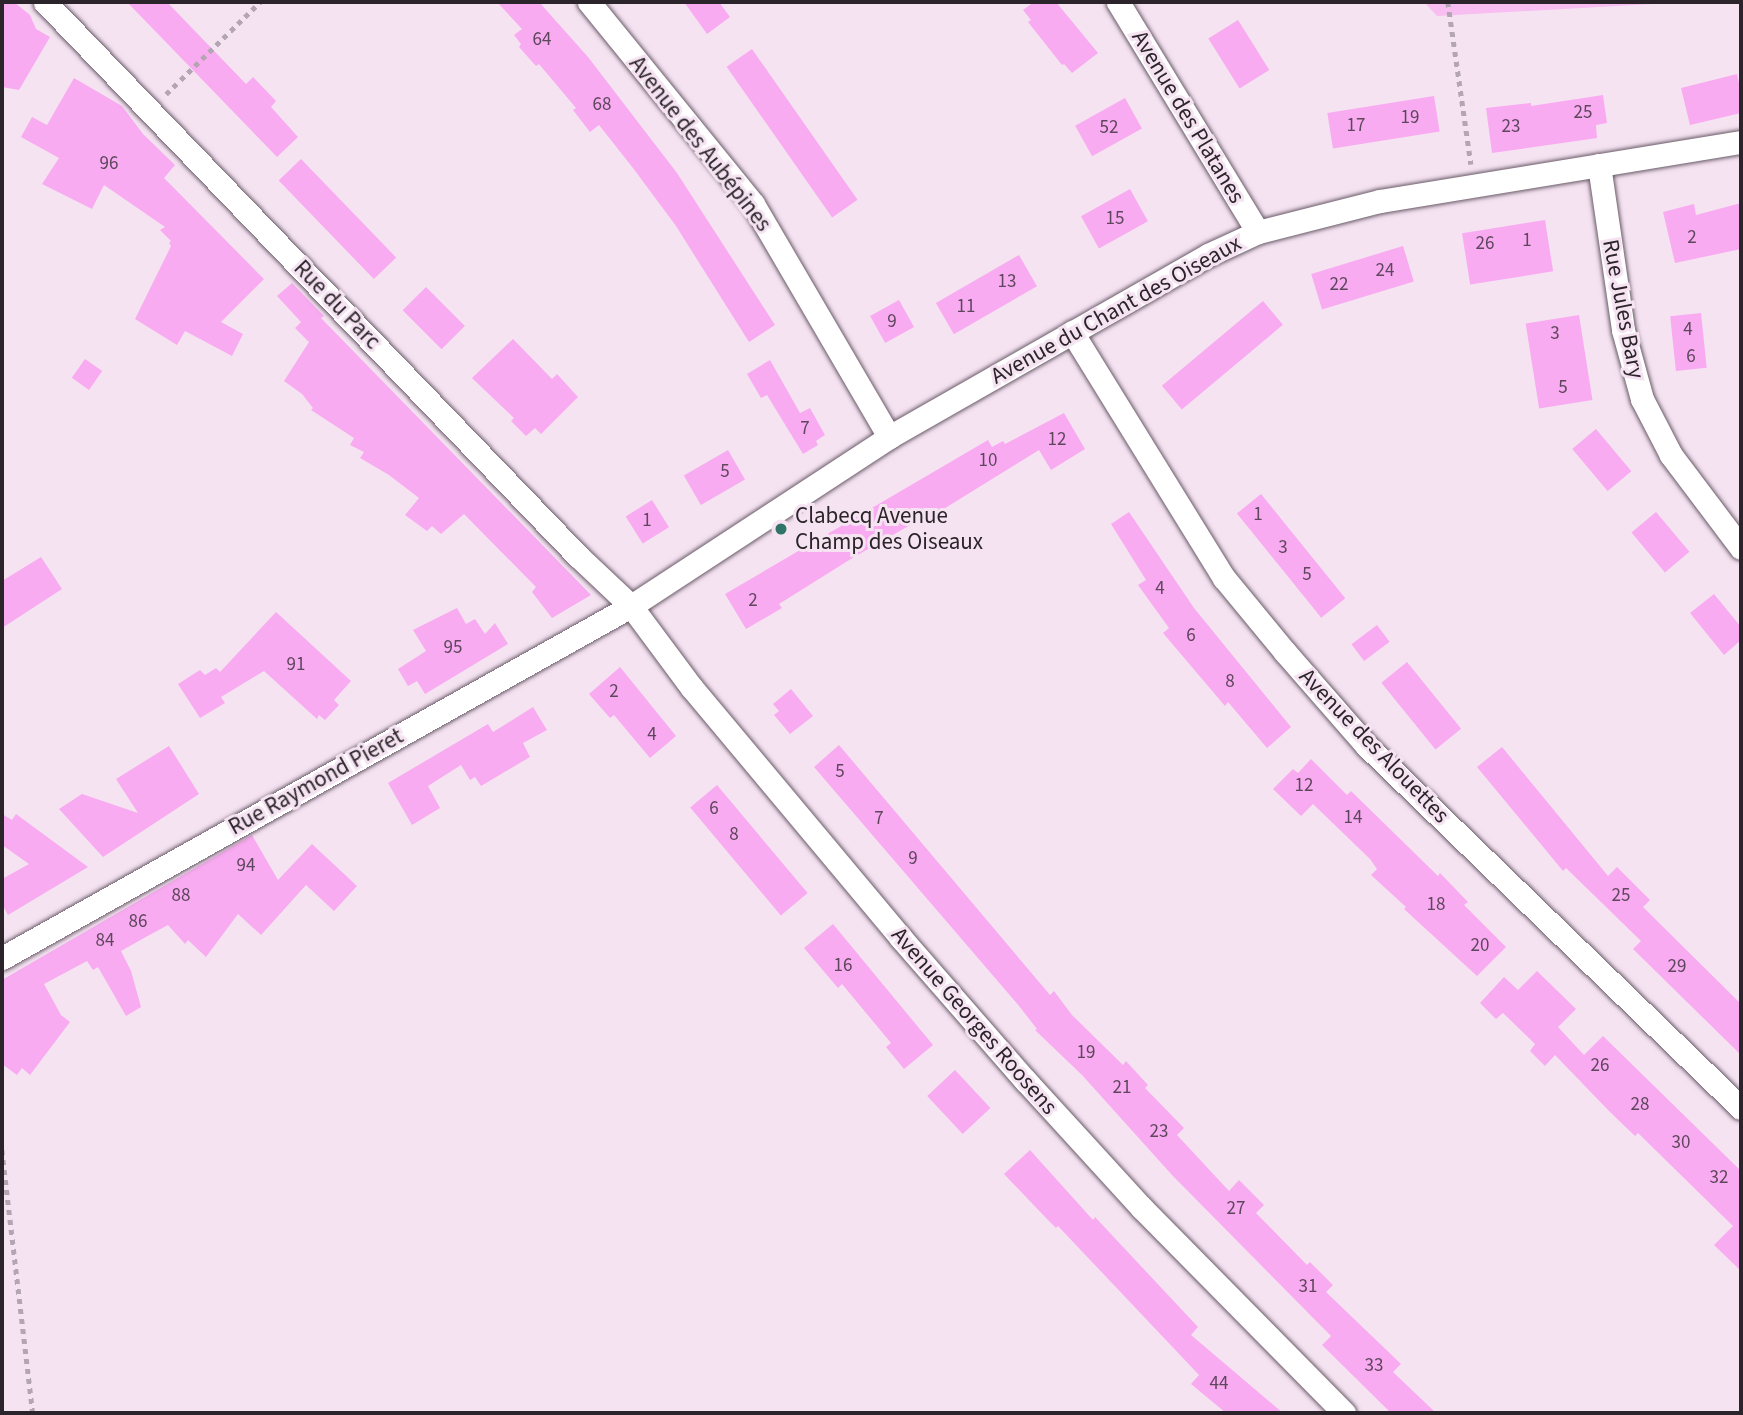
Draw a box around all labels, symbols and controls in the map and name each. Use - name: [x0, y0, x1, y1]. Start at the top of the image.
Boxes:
- street label: Avenue des Platanes: [1126, 26, 1250, 208]
- house number: 64: [533, 29, 551, 51]
- street label: Avenue des Aubépines: [623, 51, 777, 237]
- house number: 68: [593, 94, 611, 116]
- house number: 25: [1574, 102, 1592, 124]
- house number: 19: [1401, 107, 1419, 129]
- house number: 17: [1347, 115, 1365, 137]
- house number: 23: [1502, 116, 1520, 138]
- house number: 52: [1100, 117, 1118, 139]
- house number: 96: [100, 153, 118, 175]
- house number: 15: [1106, 208, 1124, 230]
- house number: 2: [1687, 227, 1697, 249]
- street label: Avenue du Chant des Oiseaux: [986, 230, 1246, 390]
- house number: 1: [1522, 230, 1532, 252]
- house number: 26: [1476, 233, 1494, 255]
- street label: Rue Jules Bary: [1596, 237, 1650, 381]
- street label: Rue du Parc: [288, 255, 386, 355]
- house number: 24: [1376, 260, 1394, 282]
- house number: 13: [998, 271, 1016, 293]
- house number: 22: [1330, 274, 1348, 296]
- house number: 11: [957, 296, 975, 318]
- house number: 9: [887, 311, 897, 333]
- house number: 4: [1683, 319, 1693, 341]
- house number: 3: [1550, 323, 1560, 345]
- house number: 6: [1686, 346, 1696, 368]
- house number: 5: [1558, 377, 1568, 399]
- house number: 7: [800, 418, 810, 440]
- house number: 12: [1048, 429, 1066, 451]
- house number: 10: [979, 450, 997, 472]
- house number: 5: [720, 461, 730, 483]
- place label: Clabecq Avenue Champ des Oiseaux: [795, 502, 983, 556]
- house number: 1: [1253, 504, 1263, 526]
- house number: 1: [642, 510, 652, 532]
- marker: Clabecq Avenue Champ des Oiseaux: [773, 521, 789, 537]
- house number: 3: [1278, 537, 1288, 559]
- house number: 5: [1302, 564, 1312, 586]
- house number: 4: [1155, 578, 1165, 600]
- house number: 2: [748, 590, 758, 612]
- house number: 6: [1186, 625, 1196, 647]
- house number: 95: [444, 637, 462, 659]
- house number: 91: [287, 654, 305, 676]
- street label: Avenue des Alouettes: [1293, 663, 1455, 829]
- house number: 8: [1225, 671, 1235, 693]
- house number: 2: [609, 681, 619, 703]
- street label: Rue Raymond Pieret: [224, 723, 408, 841]
- house number: 4: [647, 724, 657, 746]
- house number: 5: [835, 761, 845, 783]
- house number: 12: [1295, 775, 1313, 797]
- house number: 6: [709, 798, 719, 820]
- house number: 14: [1344, 807, 1362, 829]
- house number: 7: [874, 808, 884, 830]
- house number: 8: [729, 824, 739, 846]
- house number: 9: [908, 848, 918, 870]
- house number: 94: [237, 855, 255, 877]
- house number: 88: [172, 885, 190, 907]
- house number: 25: [1612, 885, 1630, 907]
- house number: 18: [1427, 894, 1445, 916]
- house number: 86: [129, 911, 147, 933]
- street label: Avenue Georges Roosens: [885, 922, 1063, 1120]
- house number: 84: [96, 930, 114, 952]
- house number: 20: [1471, 935, 1489, 957]
- house number: 16: [834, 955, 852, 977]
- house number: 29: [1668, 956, 1686, 978]
- house number: 19: [1077, 1042, 1095, 1064]
- house number: 26: [1591, 1055, 1609, 1077]
- house number: 21: [1113, 1077, 1131, 1099]
- house number: 28: [1631, 1094, 1649, 1116]
- house number: 23: [1150, 1121, 1168, 1143]
- house number: 30: [1672, 1132, 1690, 1154]
- house number: 32: [1710, 1167, 1728, 1189]
- house number: 27: [1227, 1198, 1245, 1220]
- house number: 31: [1299, 1276, 1317, 1298]
- house number: 33: [1365, 1355, 1383, 1377]
- house number: 44: [1210, 1373, 1228, 1395]

